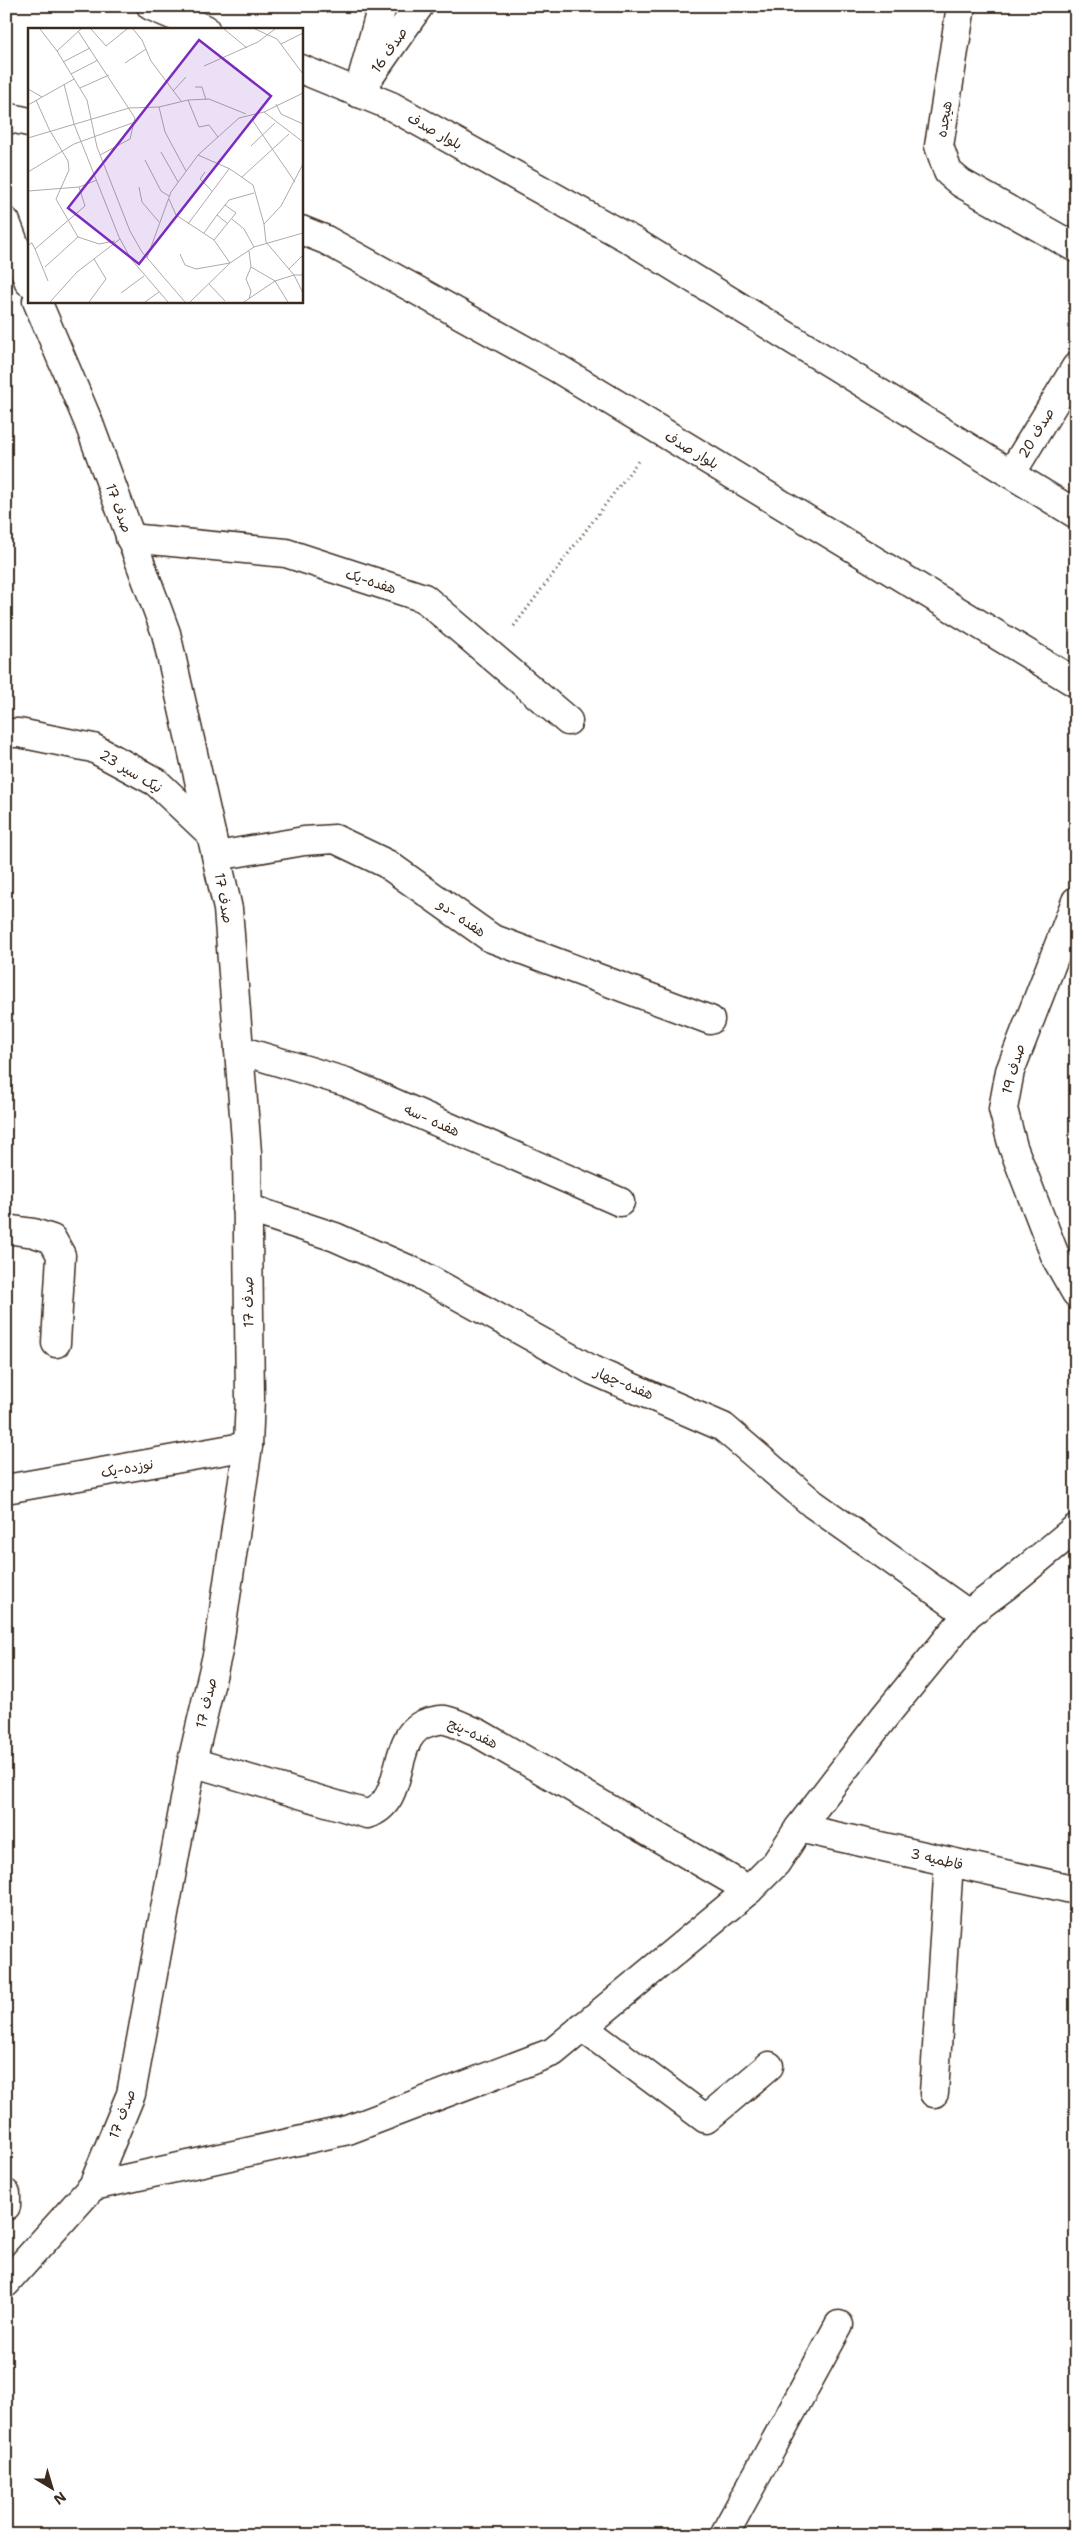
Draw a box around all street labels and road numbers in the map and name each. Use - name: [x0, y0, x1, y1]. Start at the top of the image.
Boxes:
- street label: صدف 16: [367, 24, 411, 76]
- street label: هیجده: [932, 99, 956, 139]
- street label: بلوار صدف: [404, 109, 466, 153]
- street label: صدف 20: [1014, 405, 1058, 461]
- street label: بلوار صدف: [662, 427, 722, 473]
- street label: صدف 17: [102, 481, 136, 535]
- street label: هفده-یک: [343, 564, 399, 598]
- street label: نیک سیر 23: [96, 745, 166, 797]
- street label: صدف 17: [211, 871, 237, 925]
- street label: هفده -دو: [434, 895, 489, 941]
- street label: صدف 19: [997, 1042, 1029, 1096]
- street label: هفده -سه: [401, 1100, 463, 1140]
- street label: صدف 17: [239, 1276, 257, 1328]
- street label: هفده-چهار: [590, 1362, 656, 1404]
- street label: نوزده-یک: [99, 1455, 155, 1481]
- street label: صدف 17: [191, 1676, 221, 1730]
- street label: هفده-پنج: [445, 1714, 501, 1753]
- street label: فاطمیه 3: [909, 1844, 965, 1874]
- street label: صدف 17: [104, 2087, 140, 2141]

